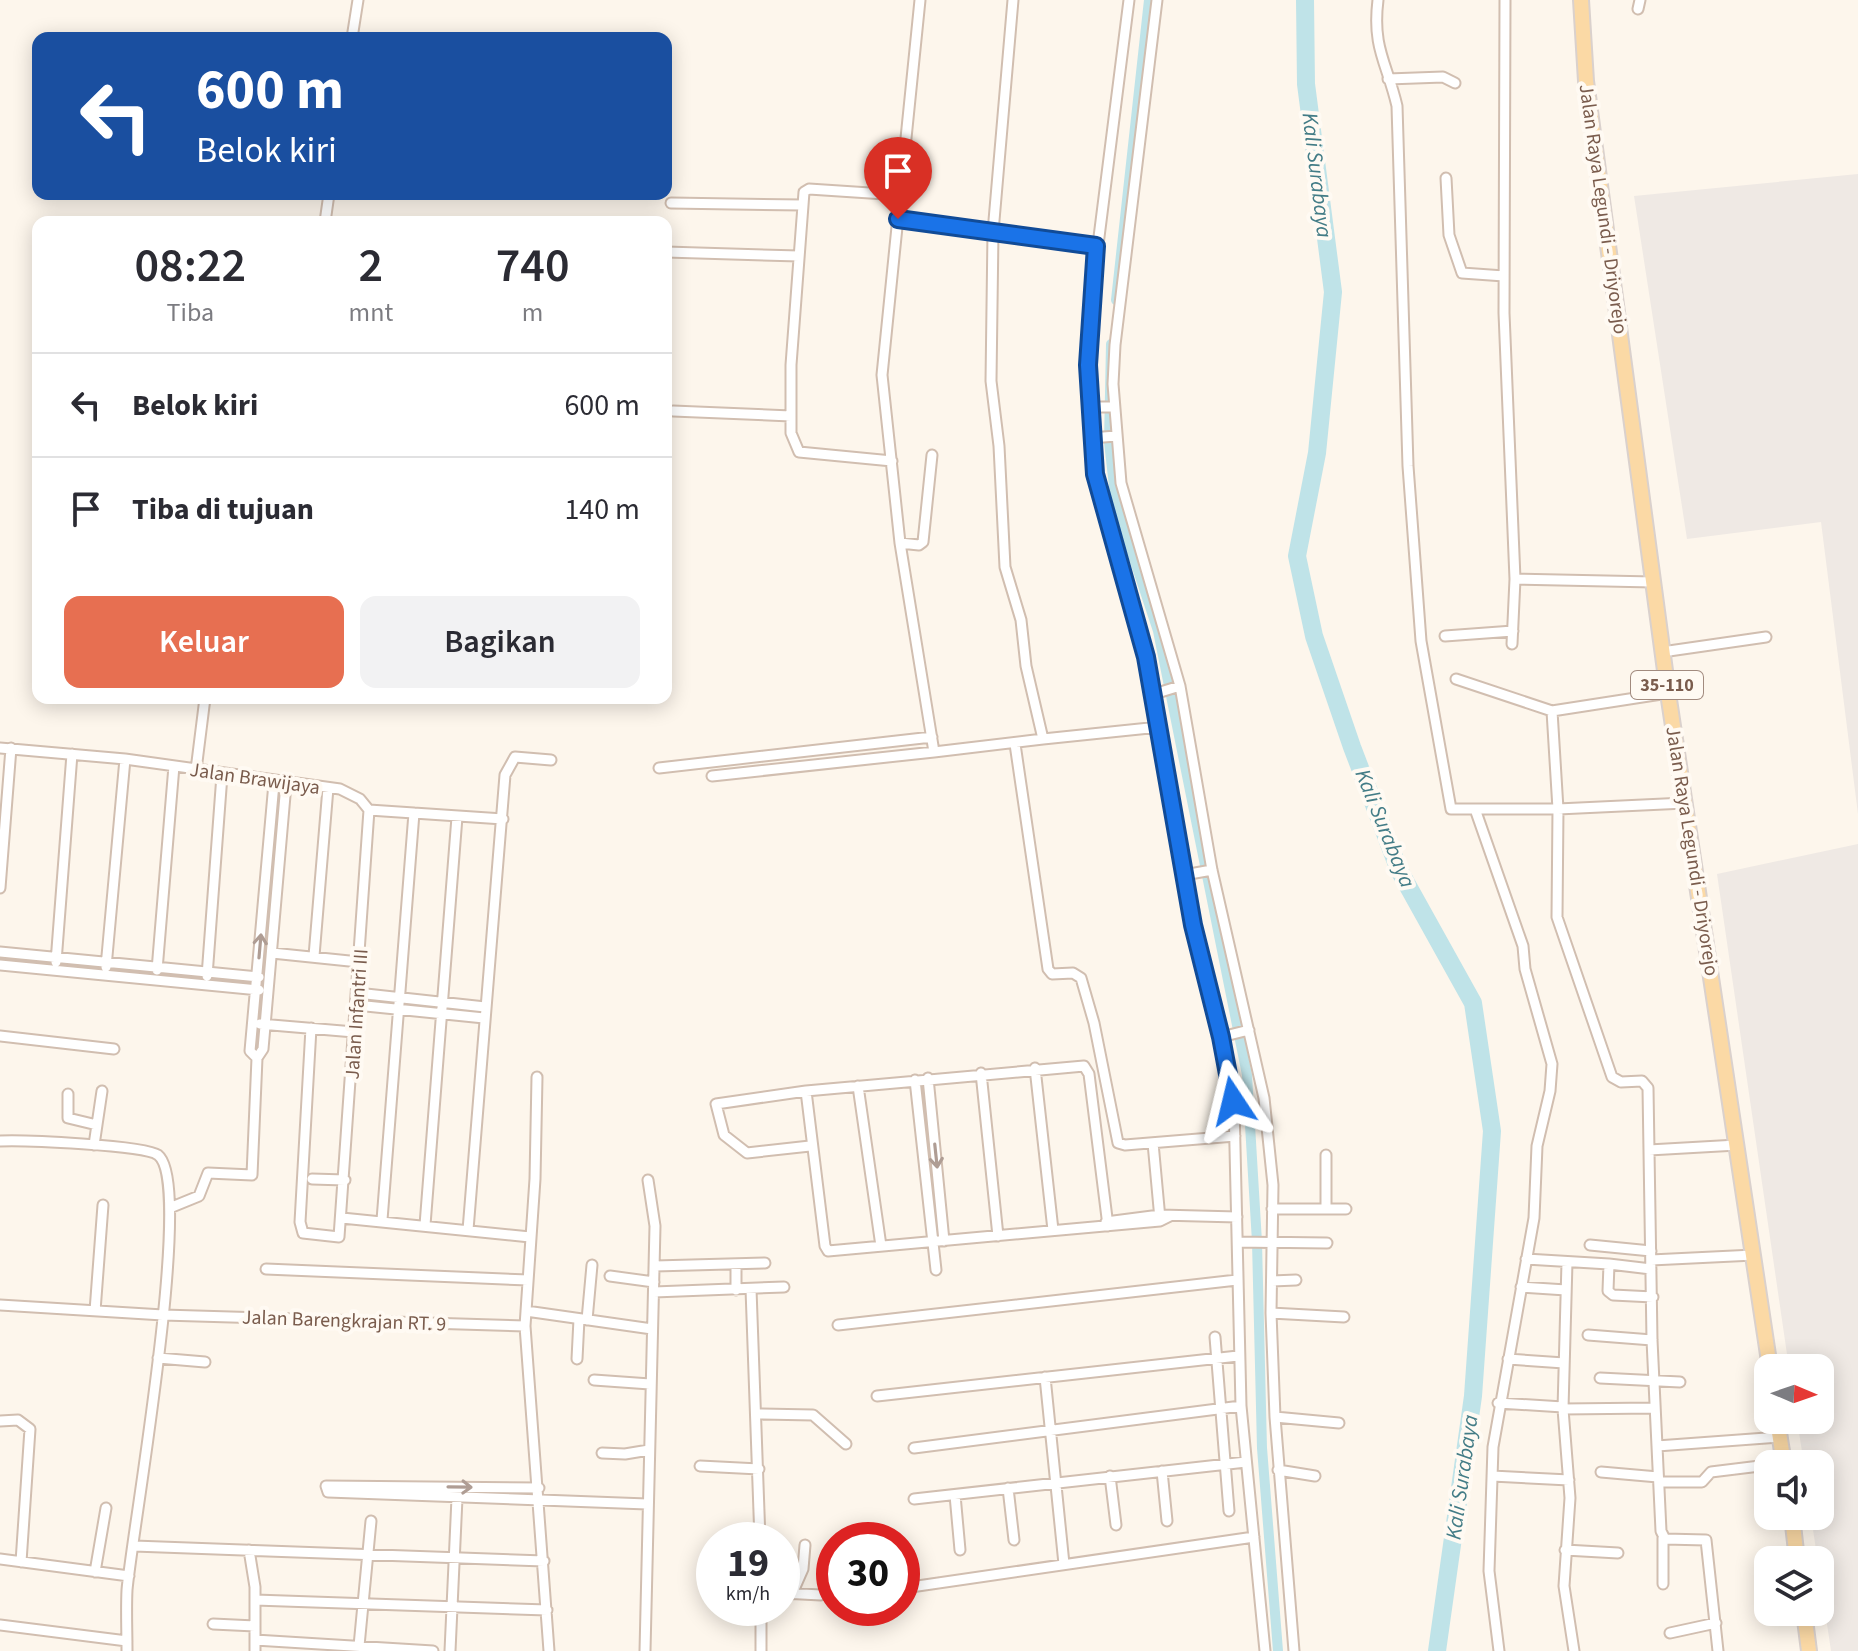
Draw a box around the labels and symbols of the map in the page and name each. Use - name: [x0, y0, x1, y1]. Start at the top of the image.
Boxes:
- street label: Jalan Raya Legundi - Driyorejo: [1572, 82, 1634, 336]
- water label: Kali Surabaya: [1293, 111, 1341, 240]
- pin: [864, 137, 932, 219]
- road number: 35-110: [1631, 671, 1703, 699]
- street label: Jalan Raya Legundi - Driyorejo: [1658, 724, 1726, 978]
- street label: Jalan Brawijaya: [188, 756, 322, 802]
- water label: Kali Surabaya: [1347, 764, 1424, 893]
- one-way arrow: [252, 933, 267, 960]
- street label: Jalan Infantri III: [338, 948, 376, 1080]
- position arrow: [1191, 1059, 1275, 1143]
- one-way arrow: [928, 1142, 943, 1169]
- street label: Jalan Barengkrajan RT. 9: [241, 1303, 447, 1339]
- north arrow: [1754, 1354, 1834, 1434]
- water label: Kali Surabaya: [1437, 1412, 1487, 1542]
- one-way arrow: [446, 1479, 473, 1495]
- speed limit sign: 30: [816, 1522, 920, 1626]

